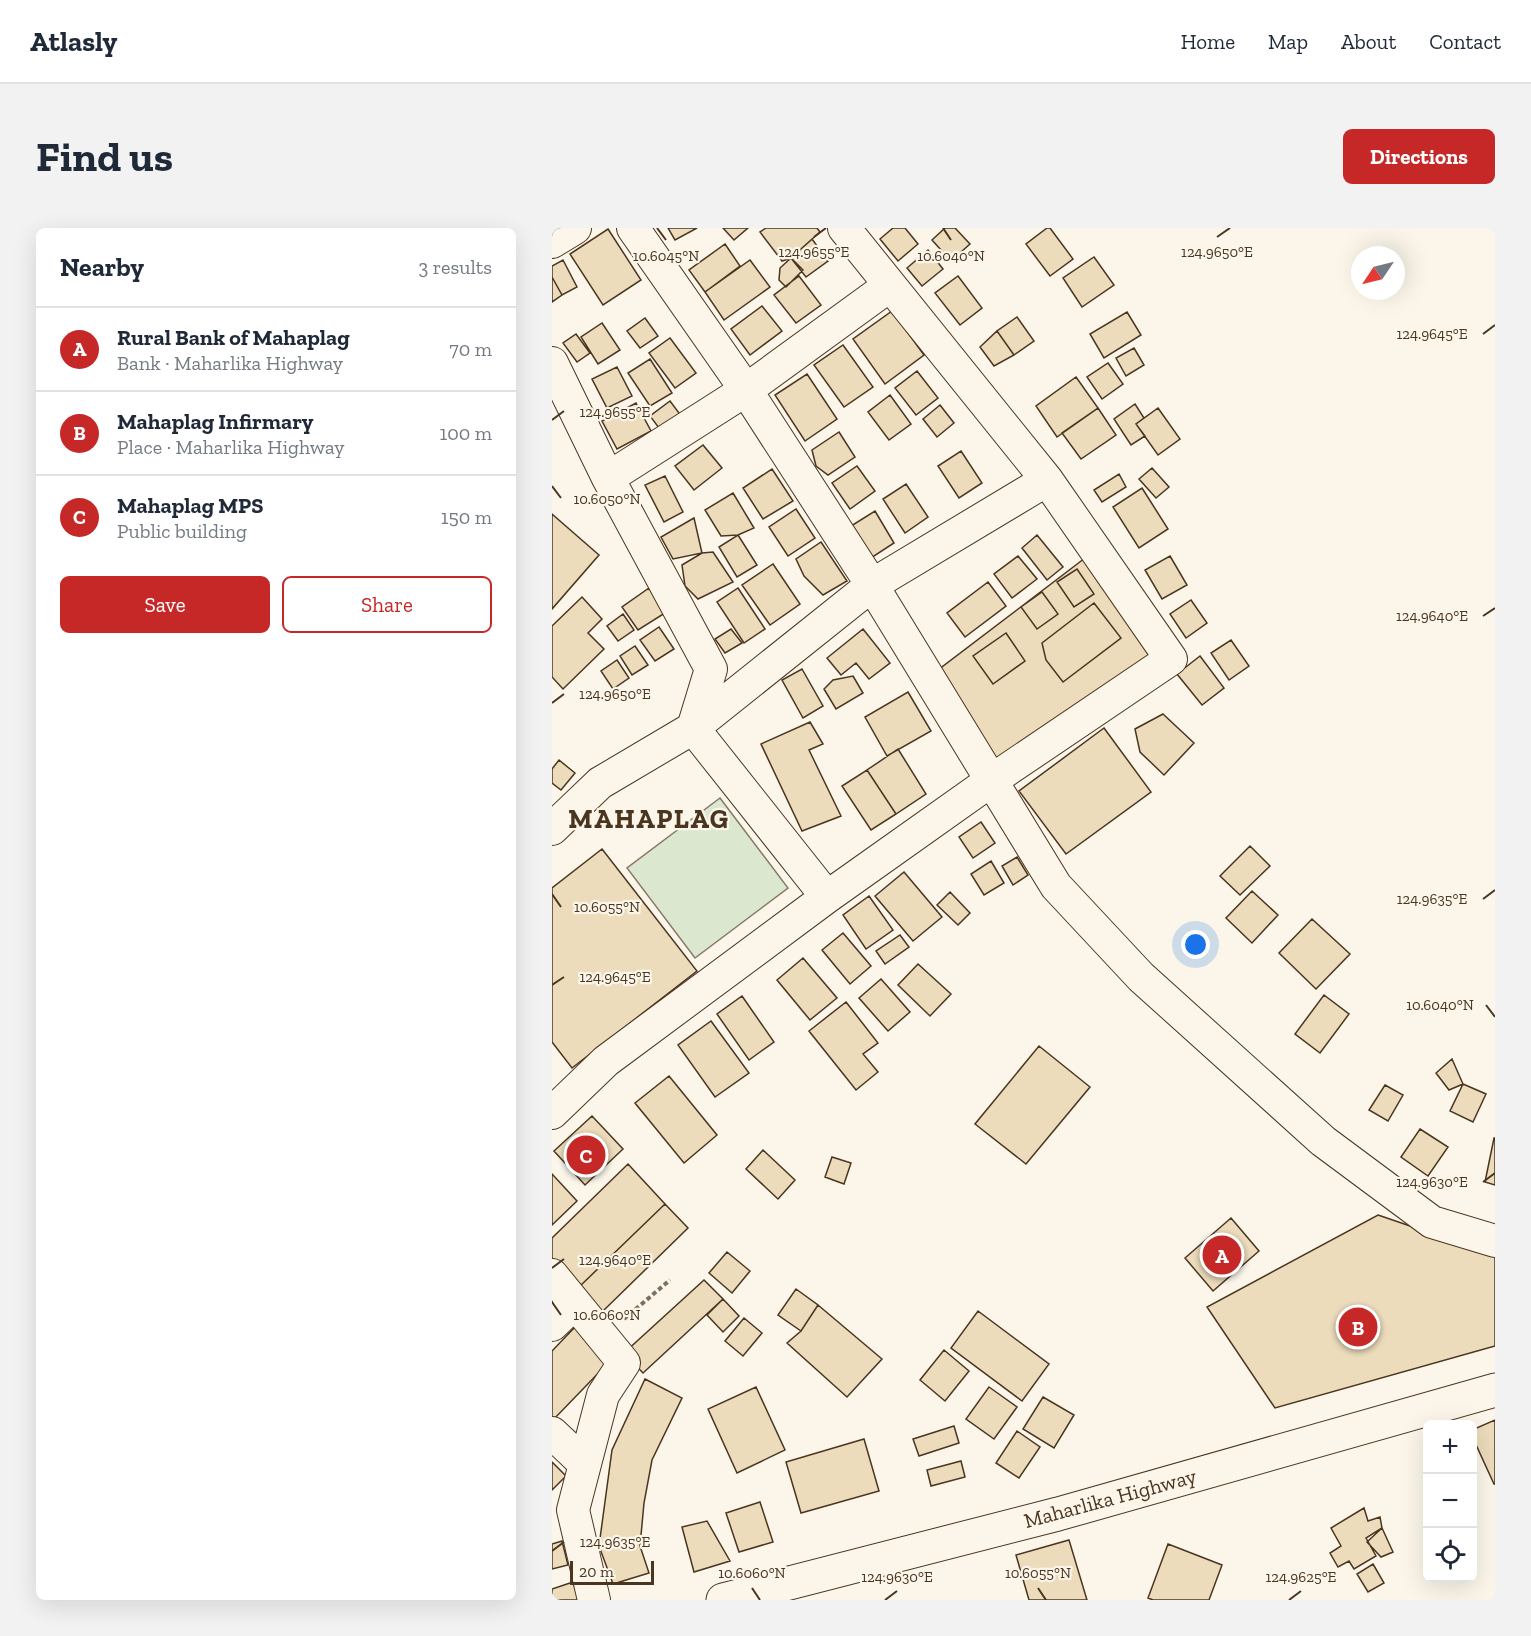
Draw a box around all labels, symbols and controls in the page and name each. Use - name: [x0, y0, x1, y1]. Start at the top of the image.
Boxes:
- text: Atlasly: [30, 25, 117, 58]
- text: Home: [1181, 29, 1235, 54]
- text: Map: [1268, 29, 1308, 54]
- text: About: [1341, 29, 1396, 54]
- text: Contact: [1429, 29, 1501, 54]
- button: Directions: [1343, 129, 1495, 184]
- text: Find us: [36, 131, 173, 182]
- text: 124.9655°E: [779, 243, 850, 261]
- text: 124.9650°E: [1181, 243, 1253, 261]
- north arrow: [1351, 246, 1405, 300]
- text: 10.6045°N: [633, 247, 699, 265]
- text: 10.6040°N: [917, 247, 985, 265]
- text: Nearby: [60, 251, 144, 283]
- text: 3 results: [418, 255, 492, 279]
- text: Rural Bank of Mahaplag: [117, 324, 350, 351]
- text: 124.9645°E: [1396, 325, 1468, 343]
- text: A: [73, 337, 86, 361]
- text: 70 m: [449, 337, 492, 361]
- text: Bank · Maharlika Highway: [117, 351, 343, 375]
- text: 124.9655°E: [580, 403, 651, 421]
- text: Mahaplag Infirmary: [117, 408, 314, 435]
- text: B: [73, 421, 86, 445]
- text: 100 m: [439, 421, 492, 445]
- text: Place · Maharlika Highway: [117, 435, 345, 459]
- text: 10.6050°N: [573, 490, 641, 508]
- text: Mahaplag MPS: [117, 492, 263, 519]
- text: C: [73, 505, 86, 529]
- text: 150 m: [441, 505, 492, 529]
- text: Public building: [117, 519, 247, 543]
- button: Save: [60, 576, 270, 633]
- button: Share: [282, 576, 492, 633]
- text: 124.9640°E: [1396, 607, 1468, 625]
- text: 124.9650°E: [579, 685, 651, 703]
- district label: MAHAPLAG: [568, 803, 730, 835]
- text: 124.9635°E: [1397, 890, 1467, 908]
- text: 10.6055°N: [574, 898, 640, 916]
- your location: [1181, 930, 1210, 959]
- text: 124.9645°E: [579, 968, 651, 986]
- text: 10.6040°N: [1406, 996, 1474, 1014]
- pin: C: [567, 1132, 606, 1178]
- text: 124.9630°E: [1396, 1173, 1468, 1191]
- pin: A: [1202, 1232, 1242, 1278]
- text: 124.9640°E: [579, 1251, 651, 1269]
- pin: B: [1338, 1304, 1378, 1350]
- text: 10.6060°N: [573, 1306, 641, 1324]
- map controls: [1423, 1420, 1477, 1582]
- button: +: [1423, 1420, 1477, 1474]
- street label: Maharlika Highway: [1021, 1463, 1199, 1533]
- button: −: [1423, 1474, 1477, 1528]
- button: locate: [1423, 1528, 1477, 1582]
- text: 124.9635°E: [580, 1533, 650, 1551]
- scale bar: [570, 1558, 654, 1586]
- text: 20 m: [579, 1562, 614, 1581]
- text: 10.6060°N: [718, 1564, 786, 1582]
- text: 10.6055°N: [1005, 1564, 1071, 1582]
- text: 124.9630°E: [861, 1568, 933, 1586]
- text: 124.9625°E: [1266, 1568, 1337, 1586]

